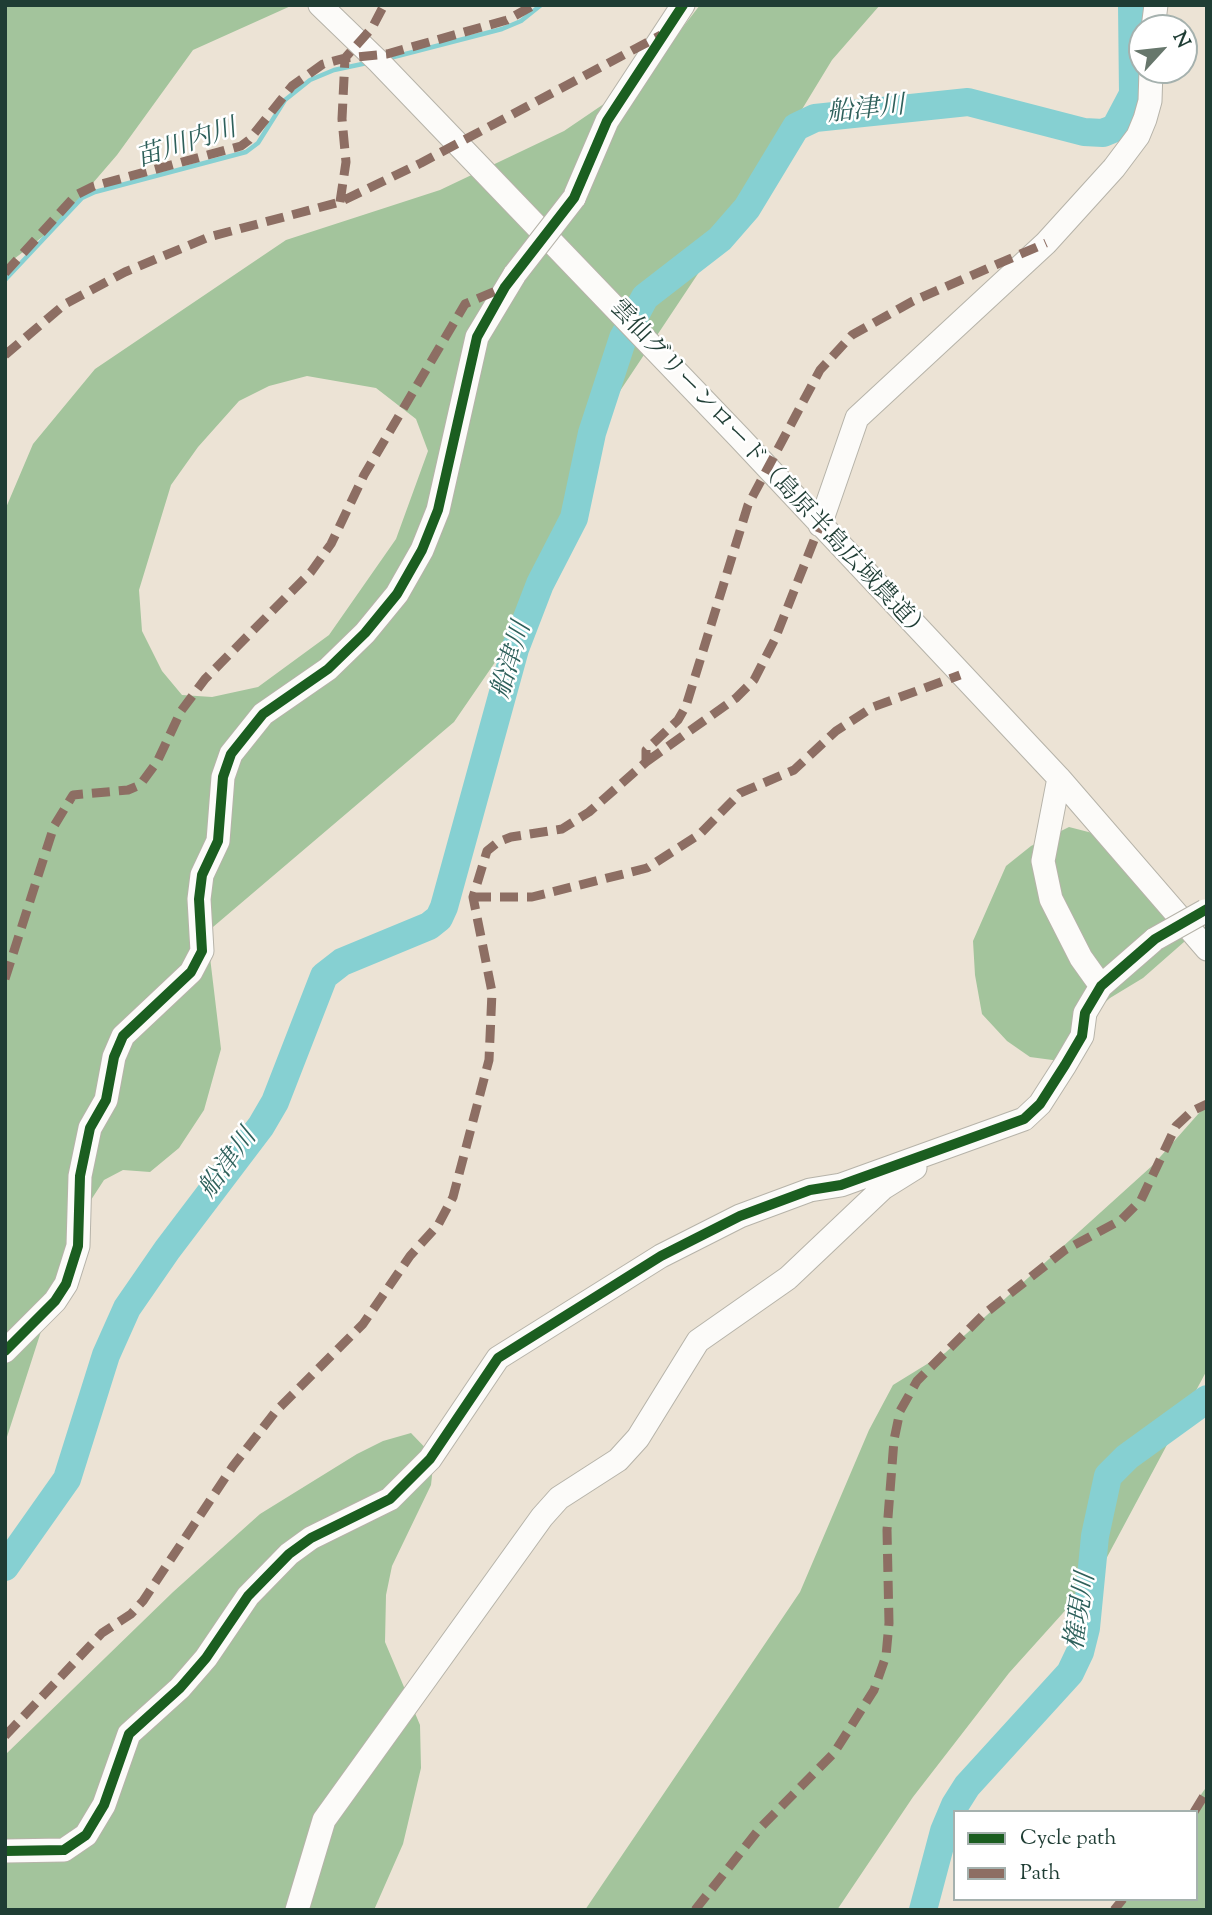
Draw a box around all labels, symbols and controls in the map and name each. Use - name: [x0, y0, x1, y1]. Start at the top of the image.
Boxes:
- north arrow: [1128, 14, 1198, 84]
- text: N: [1165, 27, 1196, 53]
- water label: 船津川: [826, 92, 906, 132]
- water label: 苗川内川: [133, 115, 241, 177]
- street label: 雲仙グリーンロード（島原半島広域農道）: [602, 295, 934, 649]
- water label: 船津川: [488, 619, 540, 703]
- water label: 船津川: [194, 1124, 266, 1206]
- water label: 権現川: [1061, 1571, 1105, 1653]
- legend: [953, 1810, 1198, 1901]
- text: Cycle path: [1020, 1824, 1117, 1854]
- text: Path: [1020, 1859, 1061, 1889]

